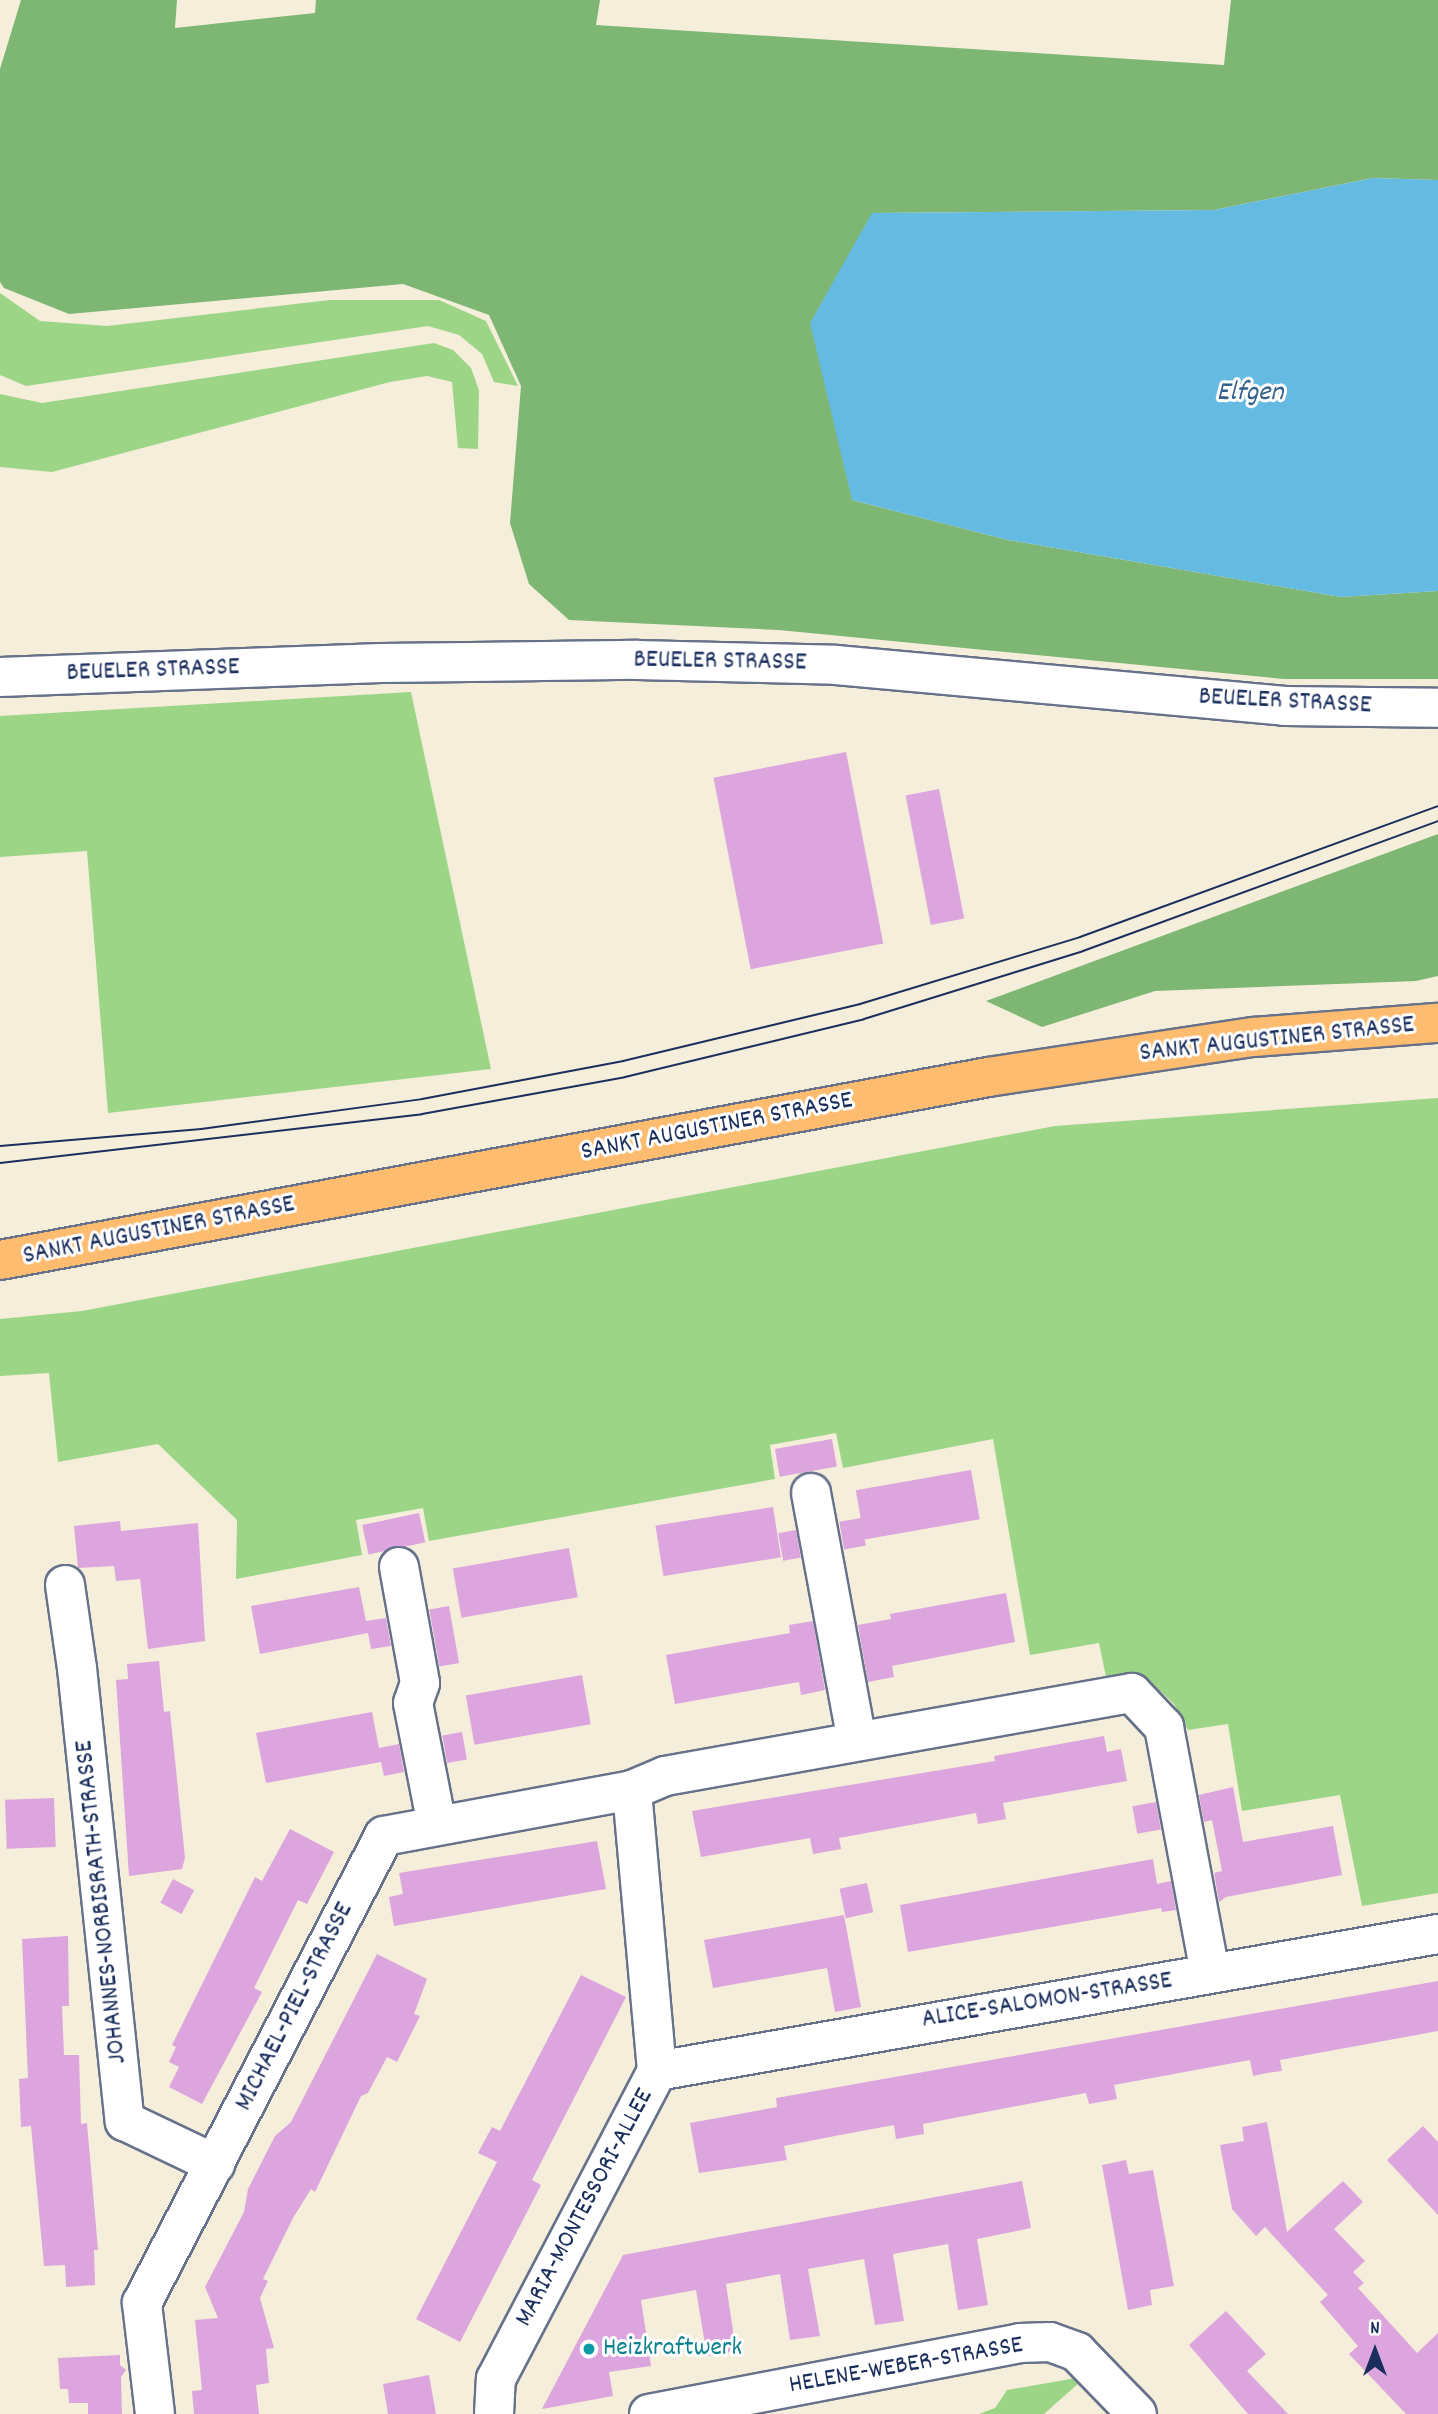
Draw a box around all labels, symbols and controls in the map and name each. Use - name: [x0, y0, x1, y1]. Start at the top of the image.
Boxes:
- water label: Elfgen: [1217, 377, 1283, 411]
- street label: BEUELER STRASSE: [633, 645, 807, 679]
- street label: BEUELER STRASSE: [66, 652, 240, 690]
- street label: BEUELER STRASSE: [1198, 682, 1372, 722]
- street label: SANKT AUGUSTINER STRASSE: [1138, 1010, 1416, 1070]
- street label: SANKT AUGUSTINER STRASSE: [579, 1085, 855, 1169]
- street label: SANKT AUGUSTINER STRASSE: [21, 1189, 297, 1273]
- street label: JOHANNES-NORBISRATH-STRASSE: [70, 1739, 134, 2065]
- street label: MICHAEL-PIEL-STRASSE: [229, 1898, 361, 2116]
- street label: ALICE-SALOMON-STRASSE: [920, 1966, 1174, 2036]
- street label: MARIA-MONTESSORI-ALLEE: [509, 2084, 661, 2332]
- north arrow: [1340, 2316, 1410, 2386]
- text: N: [1370, 2316, 1380, 2343]
- street label: HELENE-WEBER-STRASSE: [787, 2330, 1025, 2402]
- place label: Heizkraftwerk: [603, 2333, 742, 2365]
- marker: Heizkraftwerk: [581, 2341, 597, 2357]

